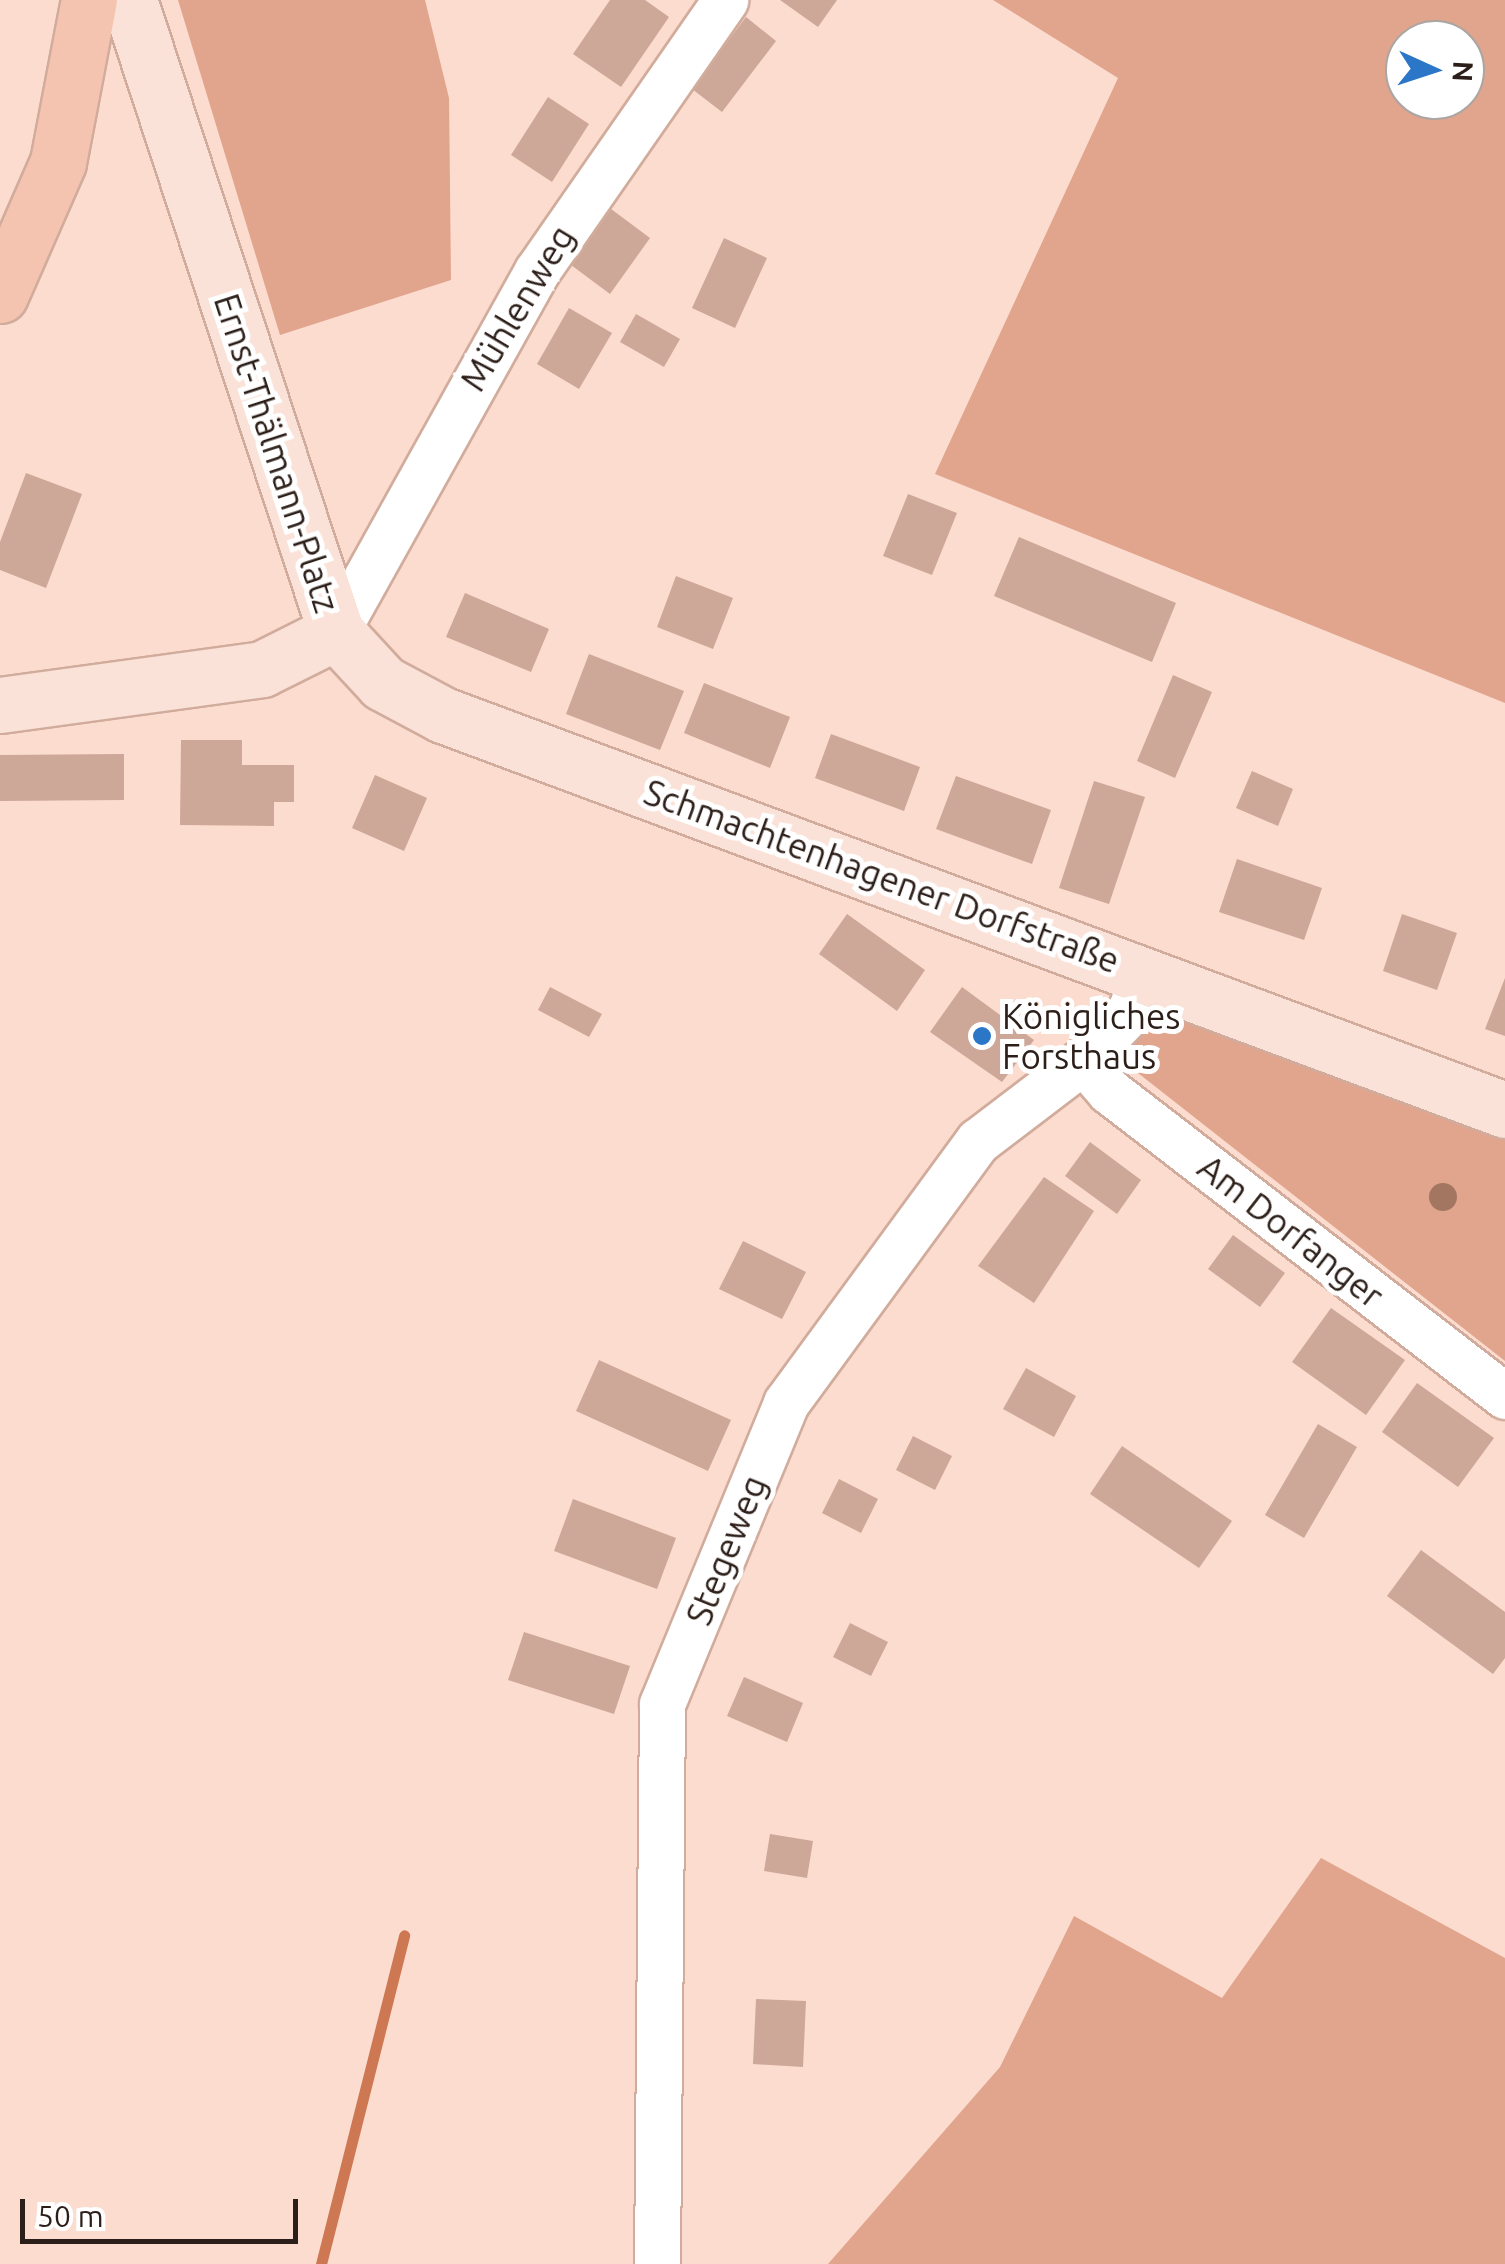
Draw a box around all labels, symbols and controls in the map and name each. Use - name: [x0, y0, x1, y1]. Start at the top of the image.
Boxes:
- north arrow: [1385, 20, 1485, 120]
- text: N: [1447, 60, 1479, 83]
- street label: Mühlenweg: [451, 218, 583, 398]
- street label: Ernst-Thälmann-Platz: [206, 288, 348, 618]
- street label: Schmachtenhagener Dorfstraße: [639, 770, 1125, 982]
- place label: Königliches Forsthaus: [1002, 995, 1180, 1077]
- marker: Königliches Forsthaus: [971, 1025, 993, 1047]
- street label: Am Dorfanger: [1190, 1146, 1392, 1316]
- street label: Stegeweg: [677, 1469, 775, 1631]
- scale bar: [25, 2179, 302, 2241]
- text: 50 m: [37, 2199, 104, 2233]

